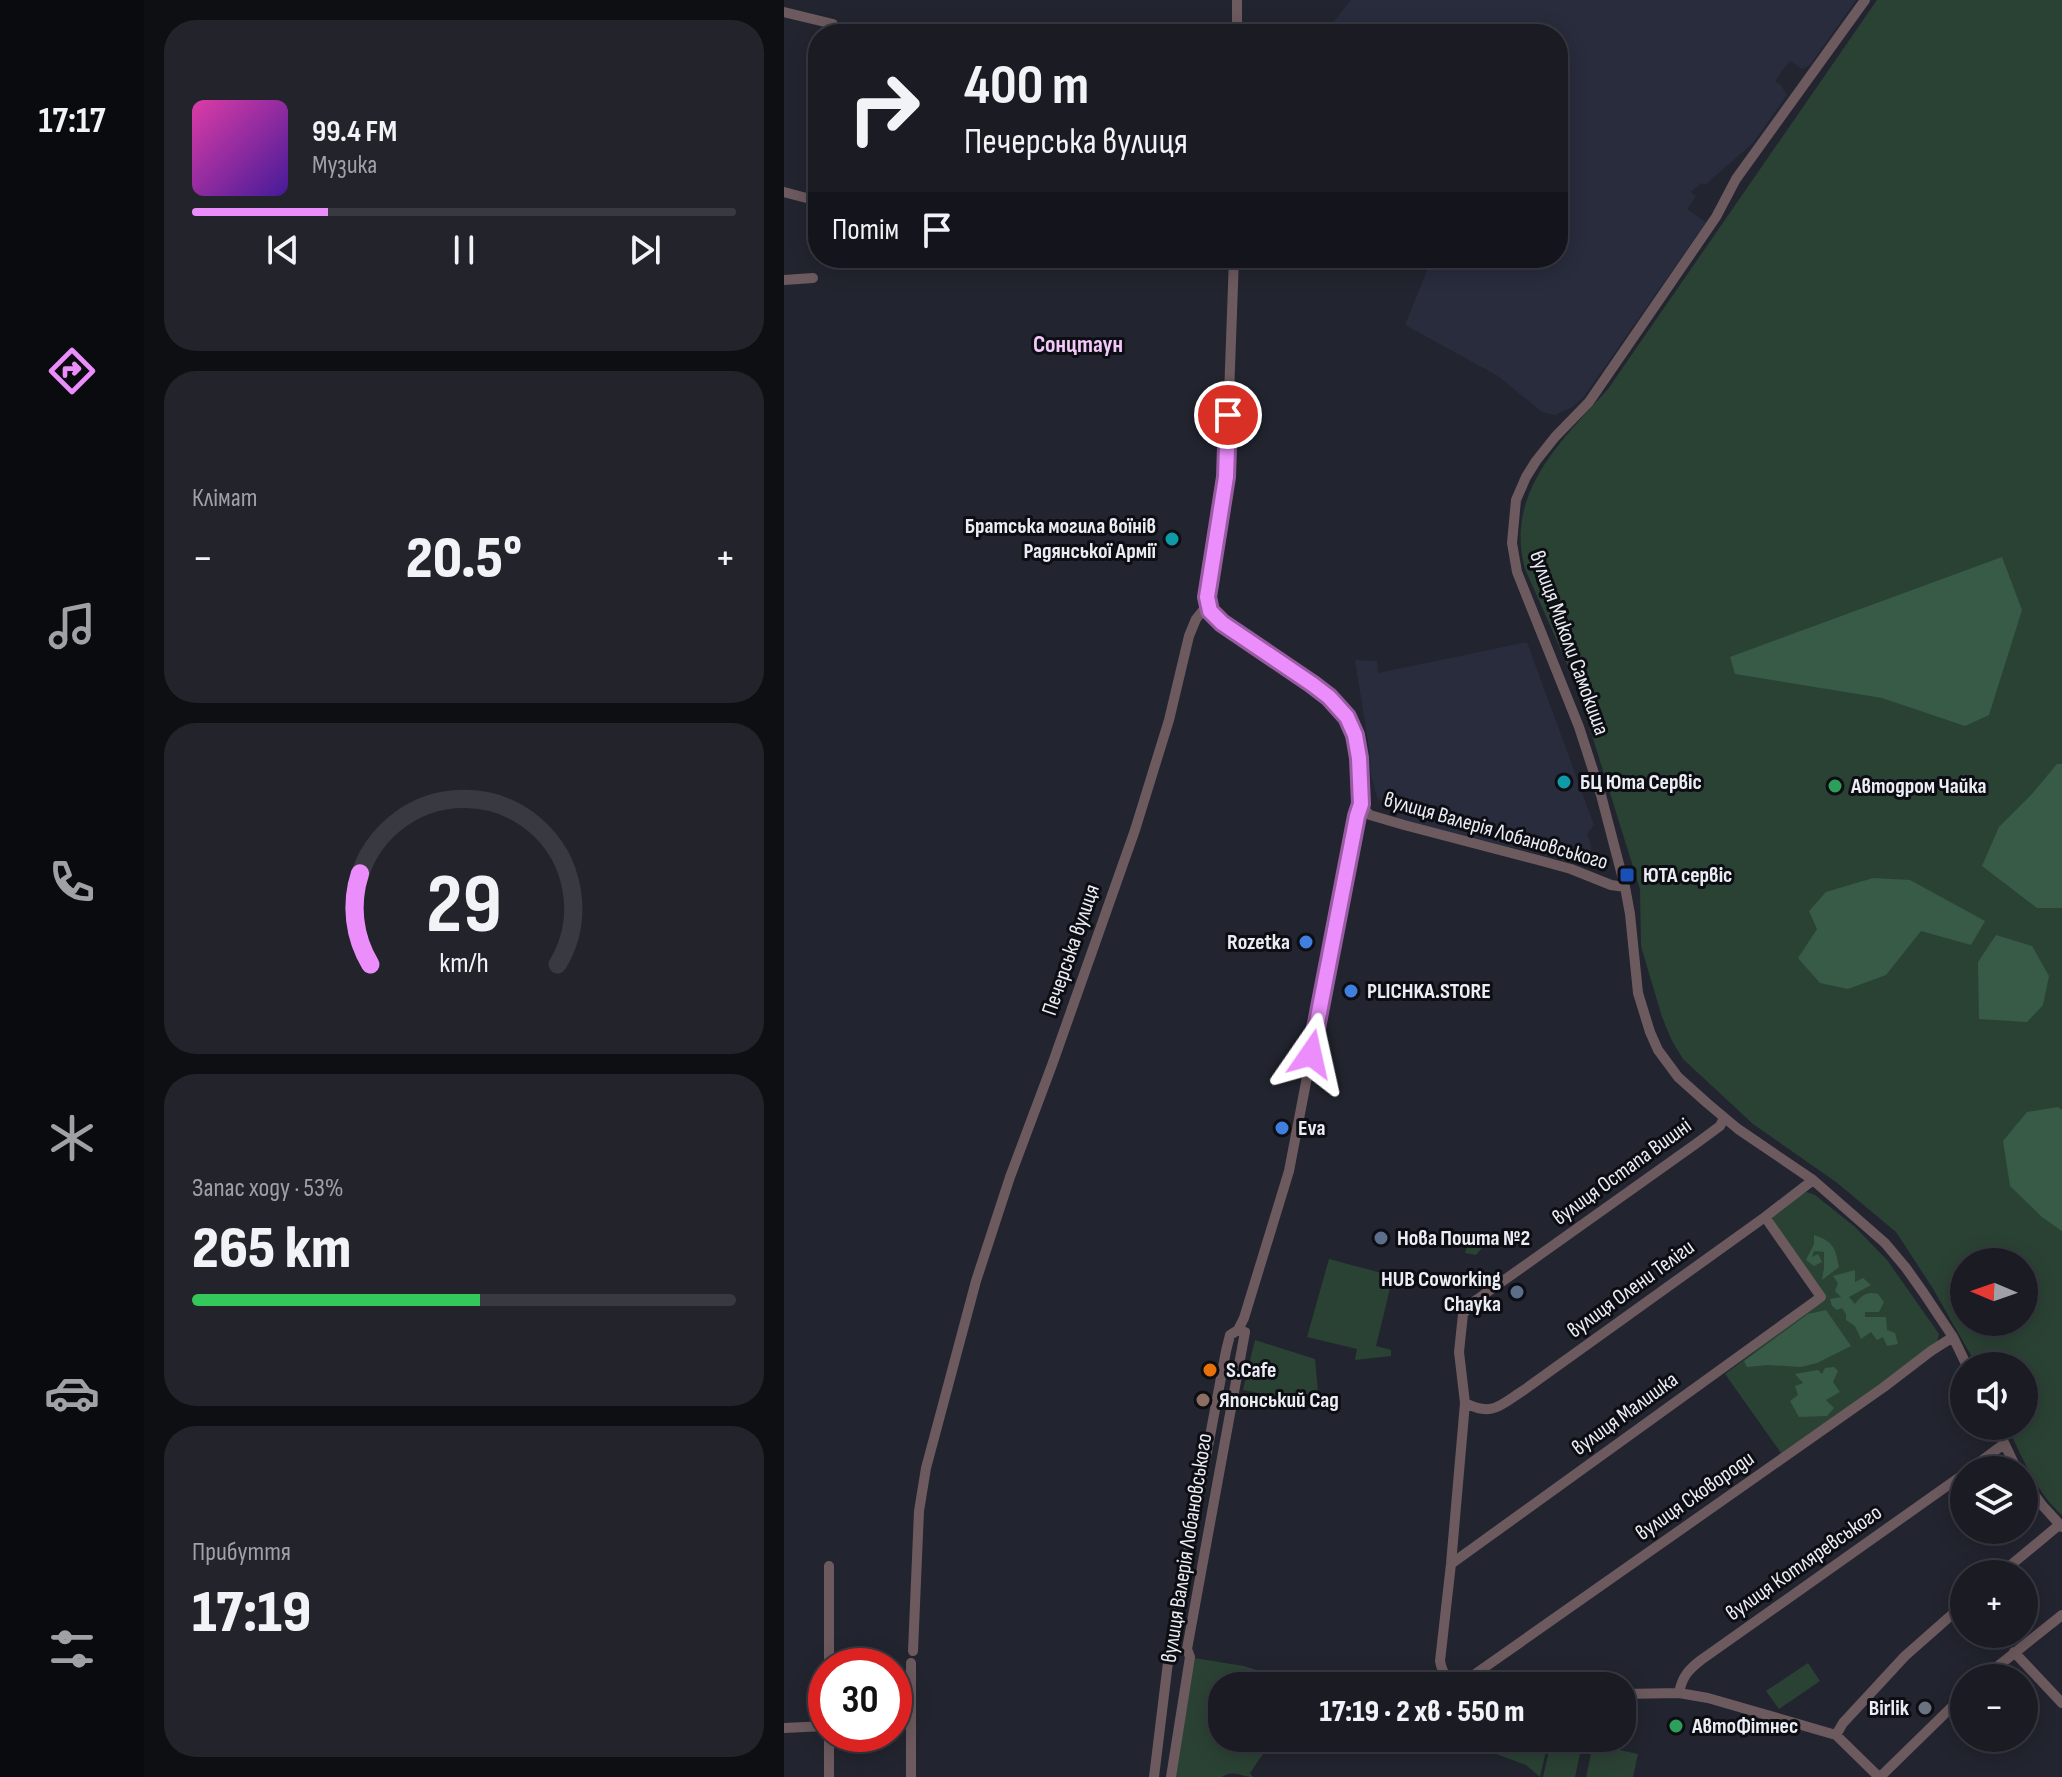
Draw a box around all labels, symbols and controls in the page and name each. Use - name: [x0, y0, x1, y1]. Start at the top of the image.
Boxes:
- text: 400 m: [964, 53, 1089, 120]
- icon: right: [832, 56, 936, 160]
- text: 17:17: [38, 100, 106, 143]
- text: 99.4 FM: [312, 114, 397, 150]
- text: Печерська вулиця: [964, 121, 1188, 164]
- text: Музика: [312, 150, 377, 181]
- icon: arrive: [915, 208, 959, 252]
- text: Потім: [832, 212, 899, 248]
- icon: previous: [261, 228, 305, 272]
- icon: pause: [442, 228, 486, 272]
- icon: next: [623, 228, 667, 272]
- district label: Сонцтаун: [1033, 330, 1123, 359]
- icon: directions: [44, 343, 100, 399]
- pin: [1194, 381, 1262, 449]
- icon: arrive: [1206, 393, 1250, 437]
- text: Клімат: [192, 483, 257, 514]
- place label: Братська могила воїнів Радянської Армії: [965, 513, 1158, 565]
- text: 20.5°: [406, 523, 522, 595]
- marker: Братська могила воїнів Радянської Армії: [1163, 530, 1181, 548]
- text: −: [192, 532, 214, 585]
- text: +: [714, 532, 736, 585]
- street label: вулиця Миколи Самокиша: [1523, 547, 1615, 739]
- icon: music: [44, 598, 100, 654]
- place label: БЦ Юта Сервіс: [1580, 769, 1702, 796]
- marker: БЦ Юта Сервіс: [1555, 773, 1573, 791]
- place label: Автодром Чайка: [1850, 773, 1987, 800]
- marker: Автодром Чайка: [1826, 777, 1844, 795]
- street label: вулиця Валерія Лобановського: [1381, 786, 1611, 876]
- icon: phone: [44, 854, 100, 910]
- text: 29: [426, 855, 502, 955]
- place label: ЮТА сервіс: [1643, 862, 1732, 889]
- marker: ЮТА сервіс: [1618, 866, 1636, 884]
- street label: Печерська вулиця: [1036, 881, 1106, 1019]
- place label: Rozetka: [1227, 929, 1290, 956]
- marker: Rozetka: [1297, 933, 1315, 951]
- text: km/h: [439, 946, 489, 981]
- place label: PLICHKA.STORE: [1367, 978, 1491, 1005]
- marker: PLICHKA.STORE: [1342, 982, 1360, 1000]
- position arrow: [1269, 1012, 1353, 1096]
- icon: climate: [44, 1110, 100, 1166]
- street label: вулиця Остапа Вишні: [1547, 1112, 1697, 1232]
- place label: Eva: [1298, 1115, 1325, 1142]
- marker: Eva: [1273, 1119, 1291, 1137]
- text: Запас ходу · 53%: [192, 1173, 344, 1204]
- text: 265 km: [192, 1213, 351, 1285]
- place label: Нова Пошта №2: [1397, 1225, 1530, 1252]
- marker: Нова Пошта №2: [1372, 1229, 1390, 1247]
- street label: вулиця Олени Теліги: [1562, 1234, 1700, 1344]
- north arrow: [1950, 1248, 2038, 1336]
- map controls: [1950, 1248, 2038, 1752]
- place label: HUB Coworking Chayka: [1381, 1266, 1501, 1318]
- marker: HUB Coworking Chayka: [1508, 1283, 1526, 1301]
- button: sound: [1950, 1352, 2038, 1440]
- place label: S.Cafe: [1226, 1357, 1276, 1384]
- marker: S.Cafe: [1201, 1361, 1219, 1379]
- icon: car: [44, 1365, 100, 1421]
- street label: вулиця Малишка: [1567, 1366, 1683, 1462]
- place label: Японський Сад: [1219, 1387, 1339, 1414]
- marker: Японський Сад: [1194, 1391, 1212, 1409]
- street label: вулиця Валерія Лобановського: [1156, 1431, 1218, 1665]
- street label: вулиця Сковороди: [1631, 1445, 1759, 1547]
- button: layers: [1950, 1456, 2038, 1544]
- street label: вулиця Котляревського: [1721, 1499, 1887, 1627]
- text: Прибуття: [192, 1537, 291, 1568]
- button: +: [1950, 1560, 2038, 1648]
- text: 17:19: [192, 1577, 311, 1649]
- icon: filters: [44, 1621, 100, 1677]
- speed limit sign: 30: [808, 1648, 912, 1752]
- button: −: [1950, 1664, 2038, 1752]
- text: 17:19 · 2 хв · 550 m: [1320, 1694, 1524, 1730]
- place label: Birlik: [1869, 1695, 1910, 1722]
- marker: Birlik: [1916, 1699, 1934, 1717]
- place label: АвтоФітнес: [1691, 1713, 1798, 1740]
- marker: АвтоФітнес: [1667, 1717, 1685, 1735]

